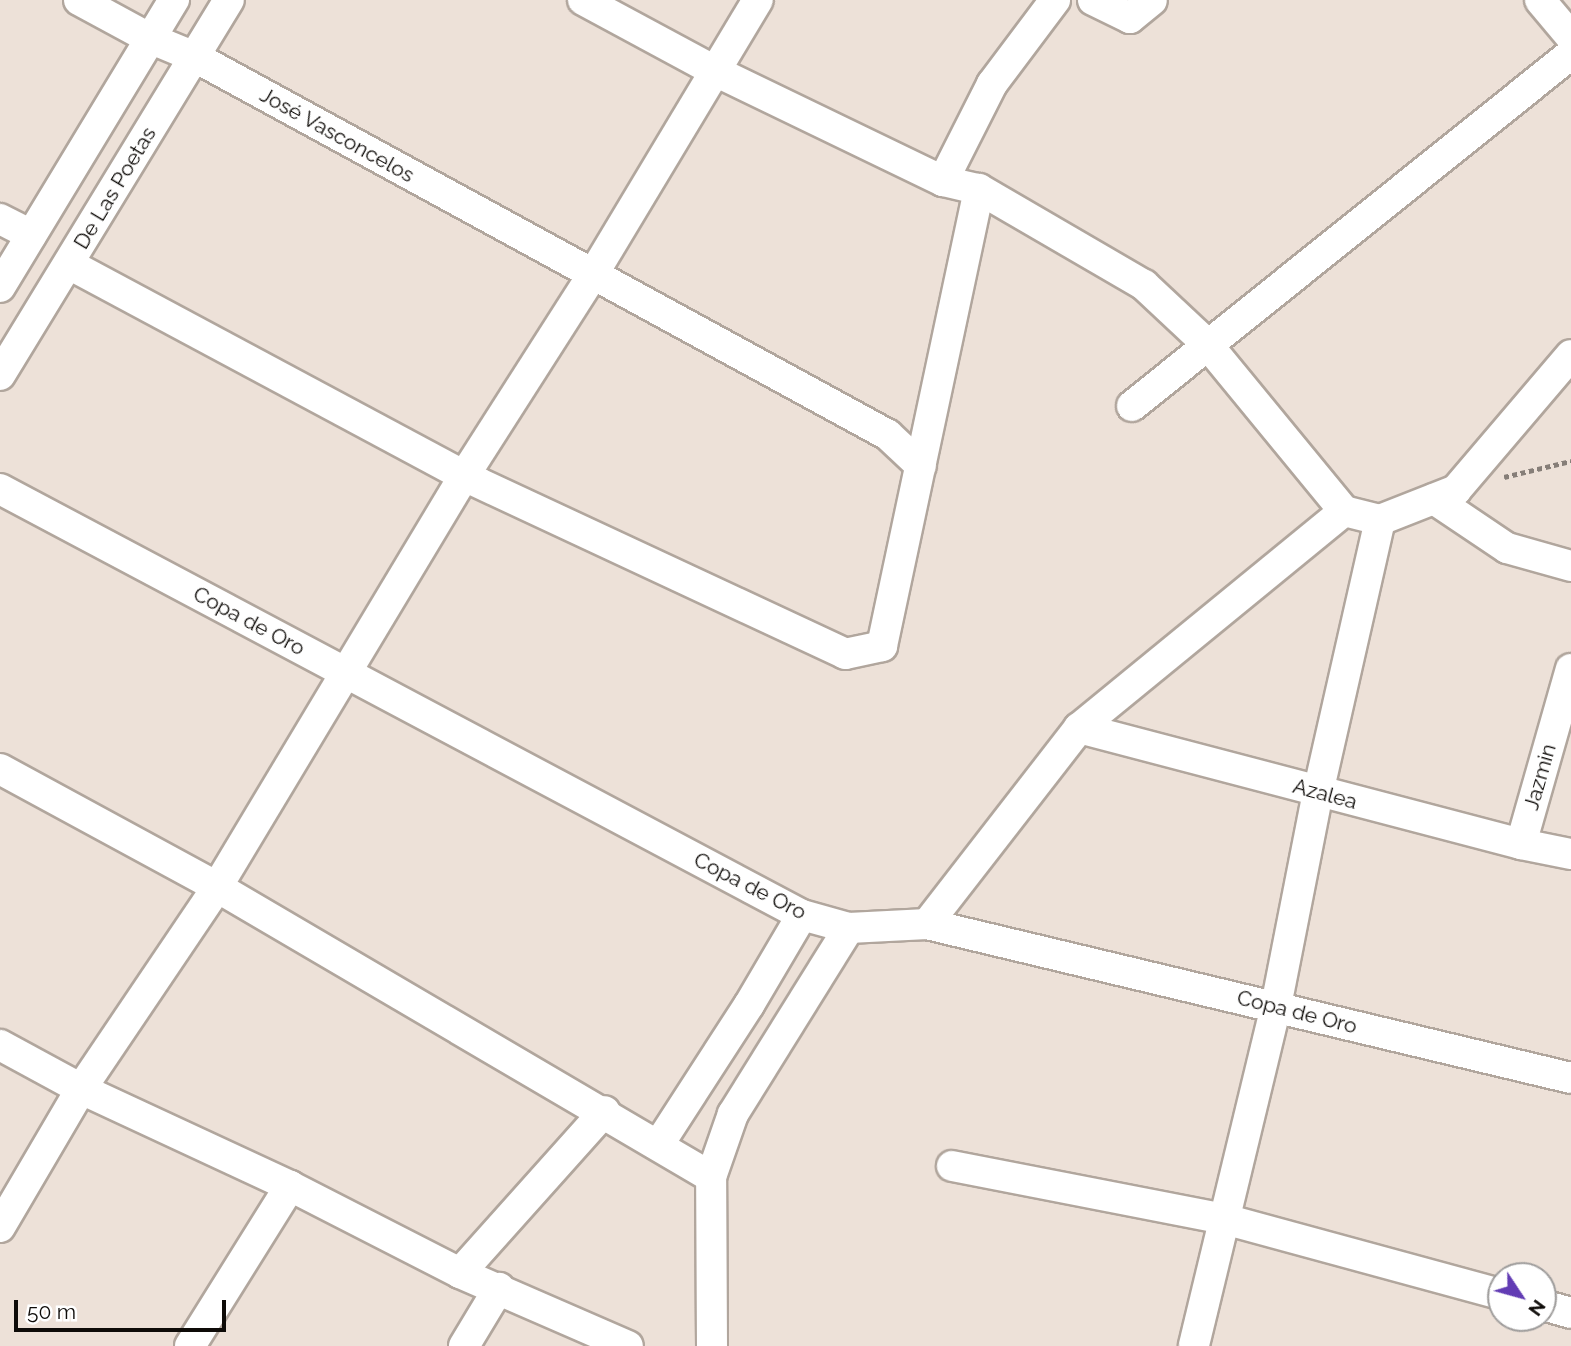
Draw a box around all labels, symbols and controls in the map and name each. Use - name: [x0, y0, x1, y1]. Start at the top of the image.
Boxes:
- street label: José Vasconcelos: [255, 82, 419, 188]
- street label: De Las Poetas: [69, 122, 161, 254]
- street label: Copa de Oro: [189, 581, 309, 661]
- street label: Jazmin: [1519, 741, 1561, 813]
- street label: Azalea: [1290, 773, 1360, 815]
- street label: Copa de Oro: [690, 847, 810, 925]
- street label: Copa de Oro: [1234, 985, 1360, 1039]
- north arrow: [1487, 1262, 1557, 1332]
- scale bar: [18, 1286, 229, 1330]
- text: N: [1524, 1296, 1551, 1320]
- text: 50 m: [27, 1299, 76, 1324]

